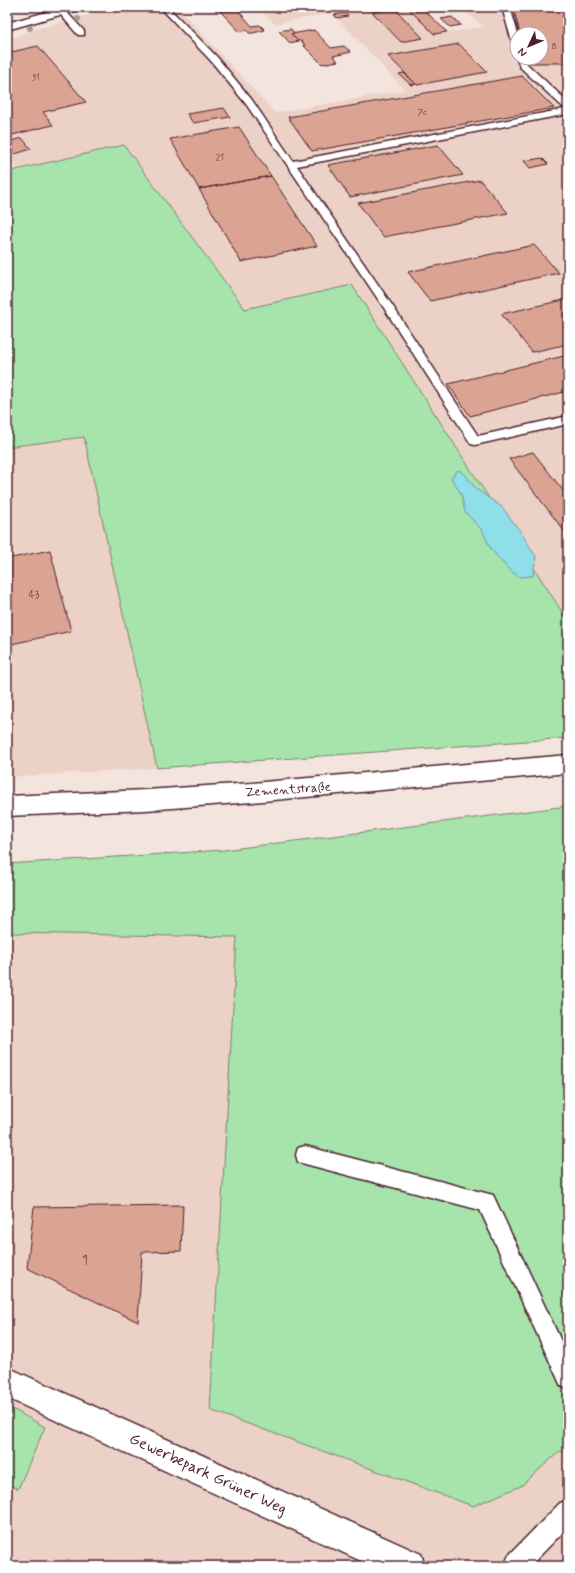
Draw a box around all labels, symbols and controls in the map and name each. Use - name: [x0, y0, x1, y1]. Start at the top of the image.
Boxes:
- north arrow: [509, 26, 549, 66]
- house number: 8: [551, 41, 557, 52]
- text: N: [515, 45, 530, 60]
- house number: 31: [32, 72, 40, 83]
- house number: 7c: [417, 107, 427, 118]
- house number: 21: [216, 152, 224, 163]
- house number: 43: [28, 588, 40, 602]
- street label: Zementstraße: [244, 779, 332, 801]
- house number: 1: [82, 1252, 88, 1269]
- street label: Gewerbepark Grüner Weg: [126, 1428, 290, 1520]

